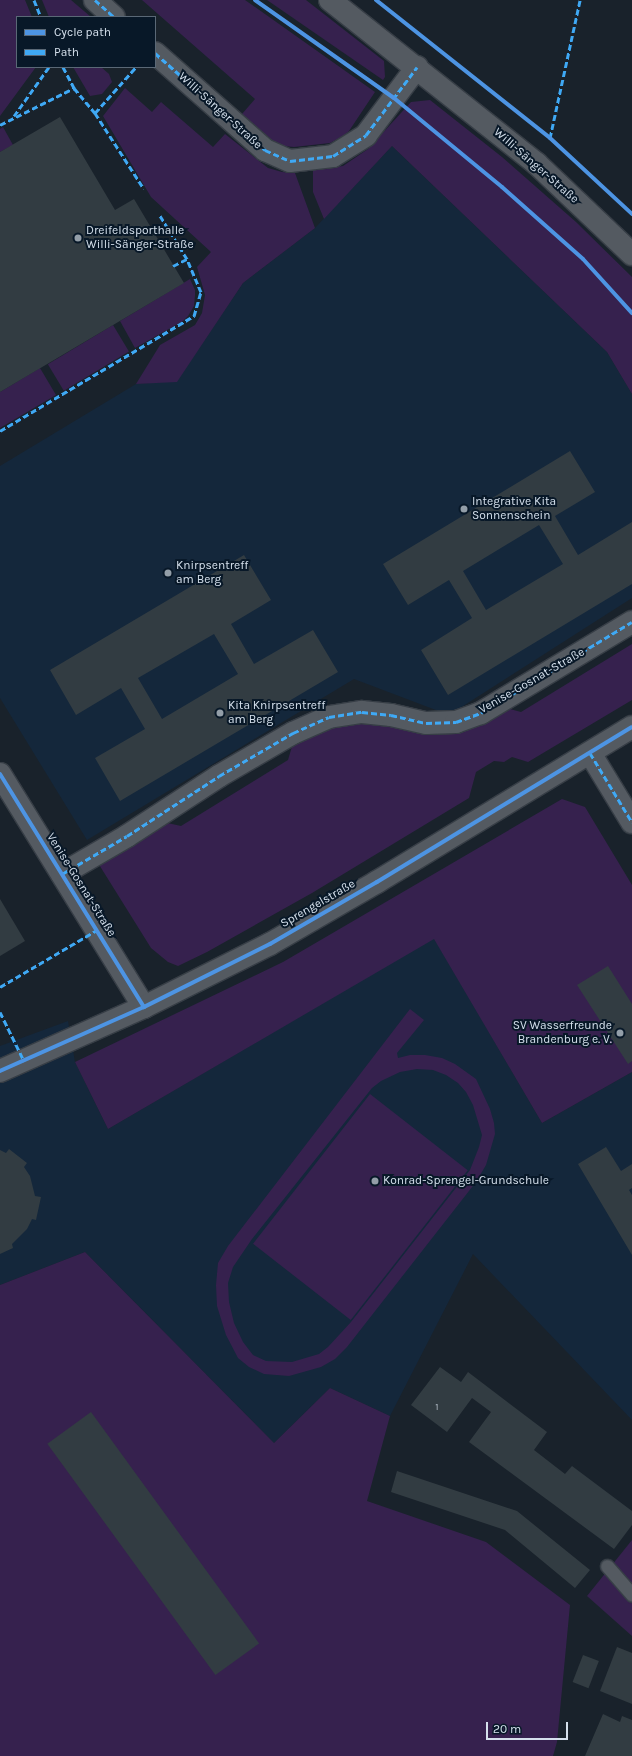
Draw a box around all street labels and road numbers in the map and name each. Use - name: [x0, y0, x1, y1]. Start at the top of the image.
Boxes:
- street label: Willi-Sänger-Straße: [175, 70, 265, 152]
- street label: Willi-Sänger-Straße: [491, 125, 581, 207]
- street label: Venise-Gosnat-Straße: [477, 645, 587, 717]
- street label: Venise-Gosnat-Straße: [43, 831, 119, 939]
- street label: Sprengelstraße: [278, 877, 358, 931]

